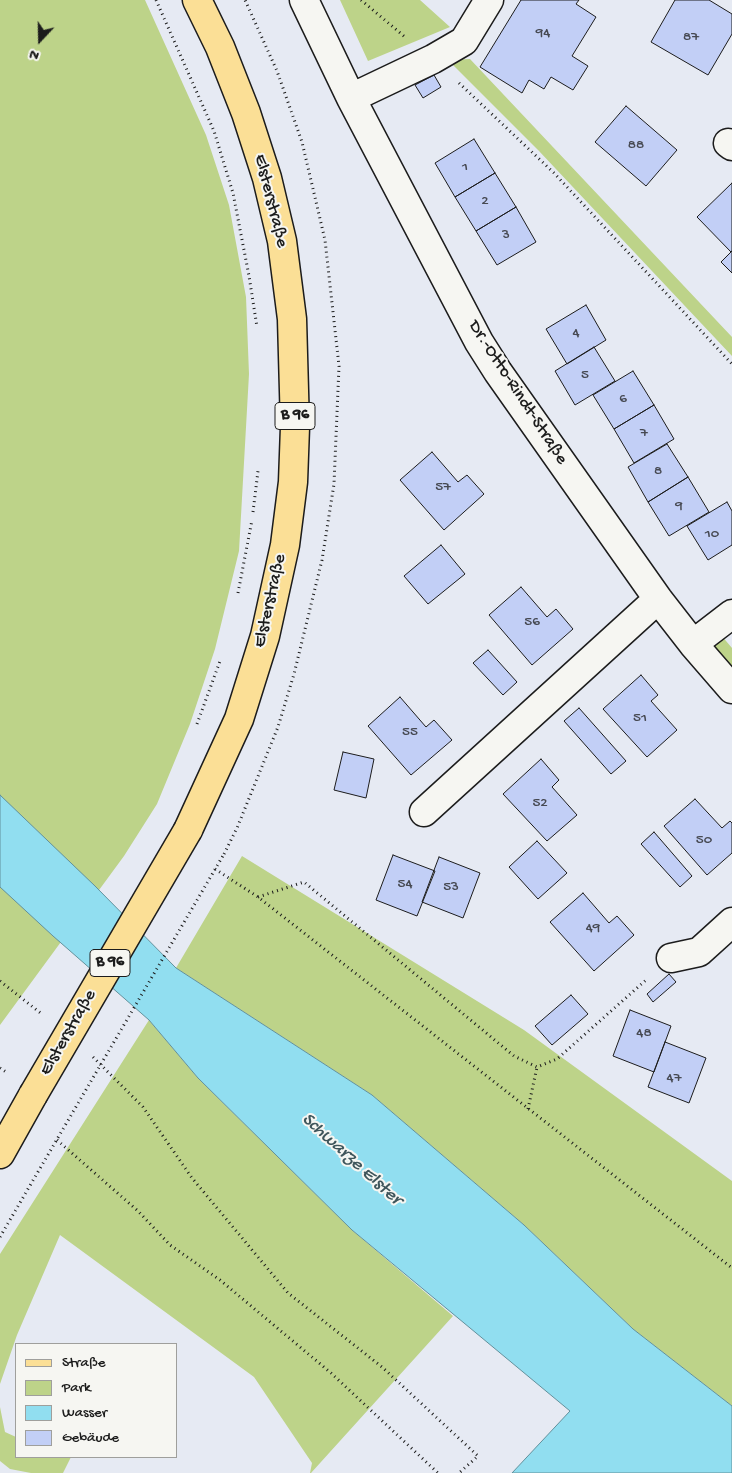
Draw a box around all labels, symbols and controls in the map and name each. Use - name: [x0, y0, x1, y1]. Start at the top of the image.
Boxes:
- north arrow: [15, 15, 65, 65]
- house number: 94: [536, 25, 550, 43]
- house number: 87: [683, 29, 699, 47]
- text: N: [27, 45, 42, 64]
- house number: 88: [628, 137, 644, 155]
- street label: Elsterstraße: [248, 152, 292, 250]
- house number: 1: [462, 159, 468, 177]
- house number: 2: [481, 193, 489, 211]
- house number: 3: [502, 227, 510, 245]
- street label: Dr.-Otto-Rindt-Straße: [462, 317, 572, 469]
- house number: 4: [572, 325, 580, 343]
- house number: 5: [581, 367, 589, 385]
- house number: 6: [619, 391, 627, 409]
- road number: B 96: [275, 402, 315, 430]
- house number: 7: [640, 425, 648, 443]
- house number: 8: [654, 463, 662, 481]
- house number: 57: [435, 479, 451, 497]
- house number: 9: [675, 498, 683, 516]
- house number: 10: [705, 526, 719, 544]
- street label: Elsterstraße: [250, 552, 292, 650]
- house number: 56: [524, 614, 540, 632]
- house number: 51: [633, 710, 647, 728]
- house number: 55: [402, 724, 418, 742]
- house number: 52: [532, 795, 548, 813]
- house number: 50: [696, 832, 712, 850]
- house number: 54: [398, 876, 412, 894]
- house number: 53: [443, 879, 459, 897]
- house number: 49: [586, 920, 600, 938]
- road number: B 96: [90, 950, 130, 976]
- street label: Elsterstraße: [36, 986, 102, 1080]
- house number: 48: [636, 1025, 652, 1043]
- house number: 47: [667, 1070, 681, 1088]
- water label: Schwarze Elster: [296, 1109, 406, 1211]
- legend: [15, 1343, 178, 1458]
- text: Straße: [62, 1354, 106, 1372]
- text: Park: [62, 1379, 91, 1397]
- text: Wasser: [62, 1404, 107, 1422]
- text: Gebäude: [62, 1429, 119, 1447]

